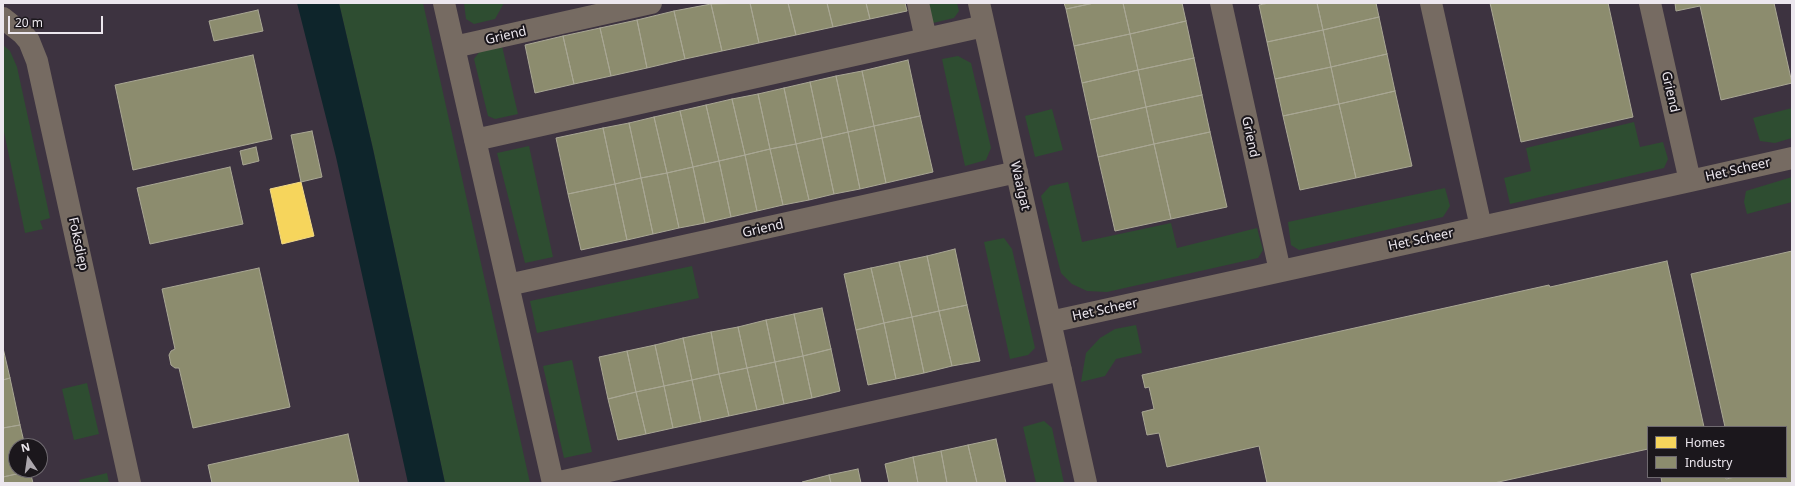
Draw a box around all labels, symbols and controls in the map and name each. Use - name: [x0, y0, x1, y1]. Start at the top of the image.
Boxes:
- scale bar: [10, 8, 105, 34]
- text: 20 m: [15, 14, 43, 31]
- street label: Griend: [484, 24, 528, 48]
- street label: Griend: [1658, 70, 1682, 114]
- street label: Griend: [1238, 115, 1262, 159]
- street label: Het Scheer: [1704, 155, 1772, 185]
- street label: Waaigat: [1007, 160, 1033, 212]
- street label: Foksdiep: [65, 216, 91, 272]
- street label: Griend: [741, 217, 785, 241]
- street label: Het Scheer: [1387, 225, 1455, 255]
- street label: Het Scheer: [1071, 295, 1139, 325]
- legend: [1647, 426, 1787, 478]
- text: Homes: [1685, 434, 1725, 451]
- north arrow: [8, 438, 48, 478]
- text: N: [19, 438, 31, 455]
- text: Industry: [1685, 454, 1732, 471]

